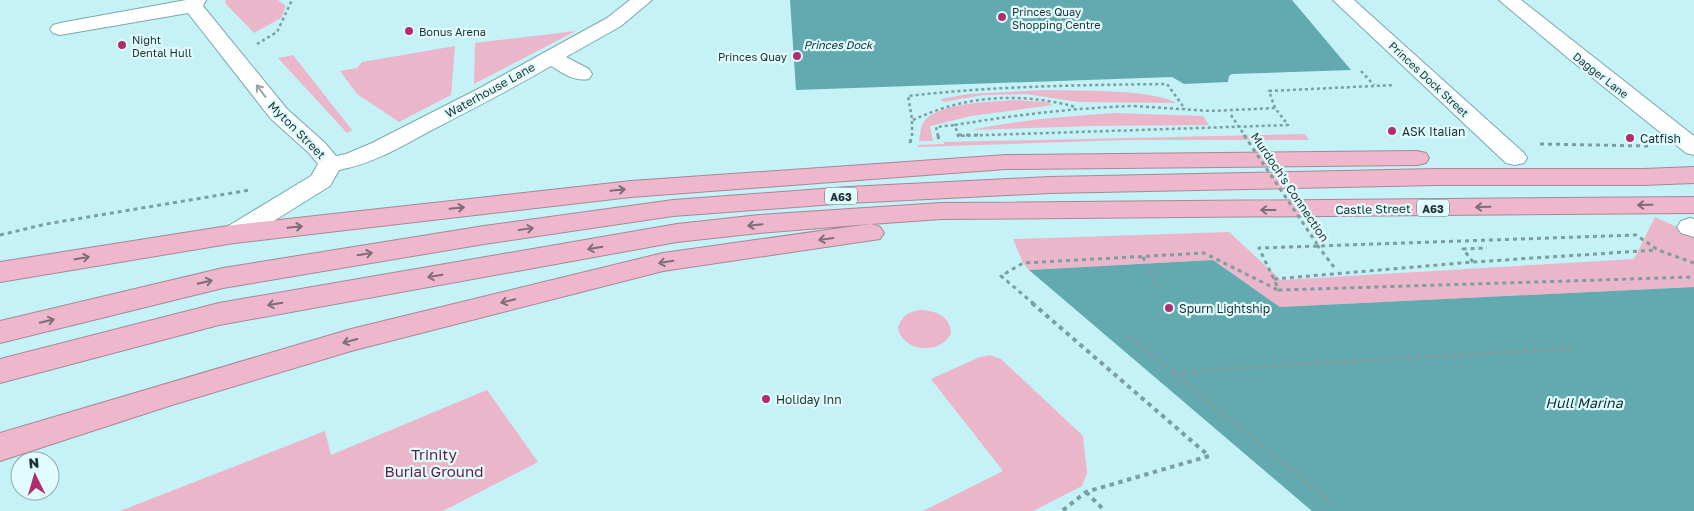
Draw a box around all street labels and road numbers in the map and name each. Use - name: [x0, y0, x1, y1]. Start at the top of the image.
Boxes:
- street label: Princes Dock Street: [1387, 39, 1471, 119]
- street label: Dagger Lane: [1571, 49, 1631, 101]
- street label: Waterhouse Lane: [442, 59, 538, 121]
- street label: Myton Street: [265, 98, 329, 162]
- street label: Murdoch's Connection: [1248, 129, 1332, 245]
- road number: A63: [825, 188, 857, 205]
- road number: A63: [1417, 200, 1449, 217]
- street label: Castle Street: [1335, 201, 1411, 217]

